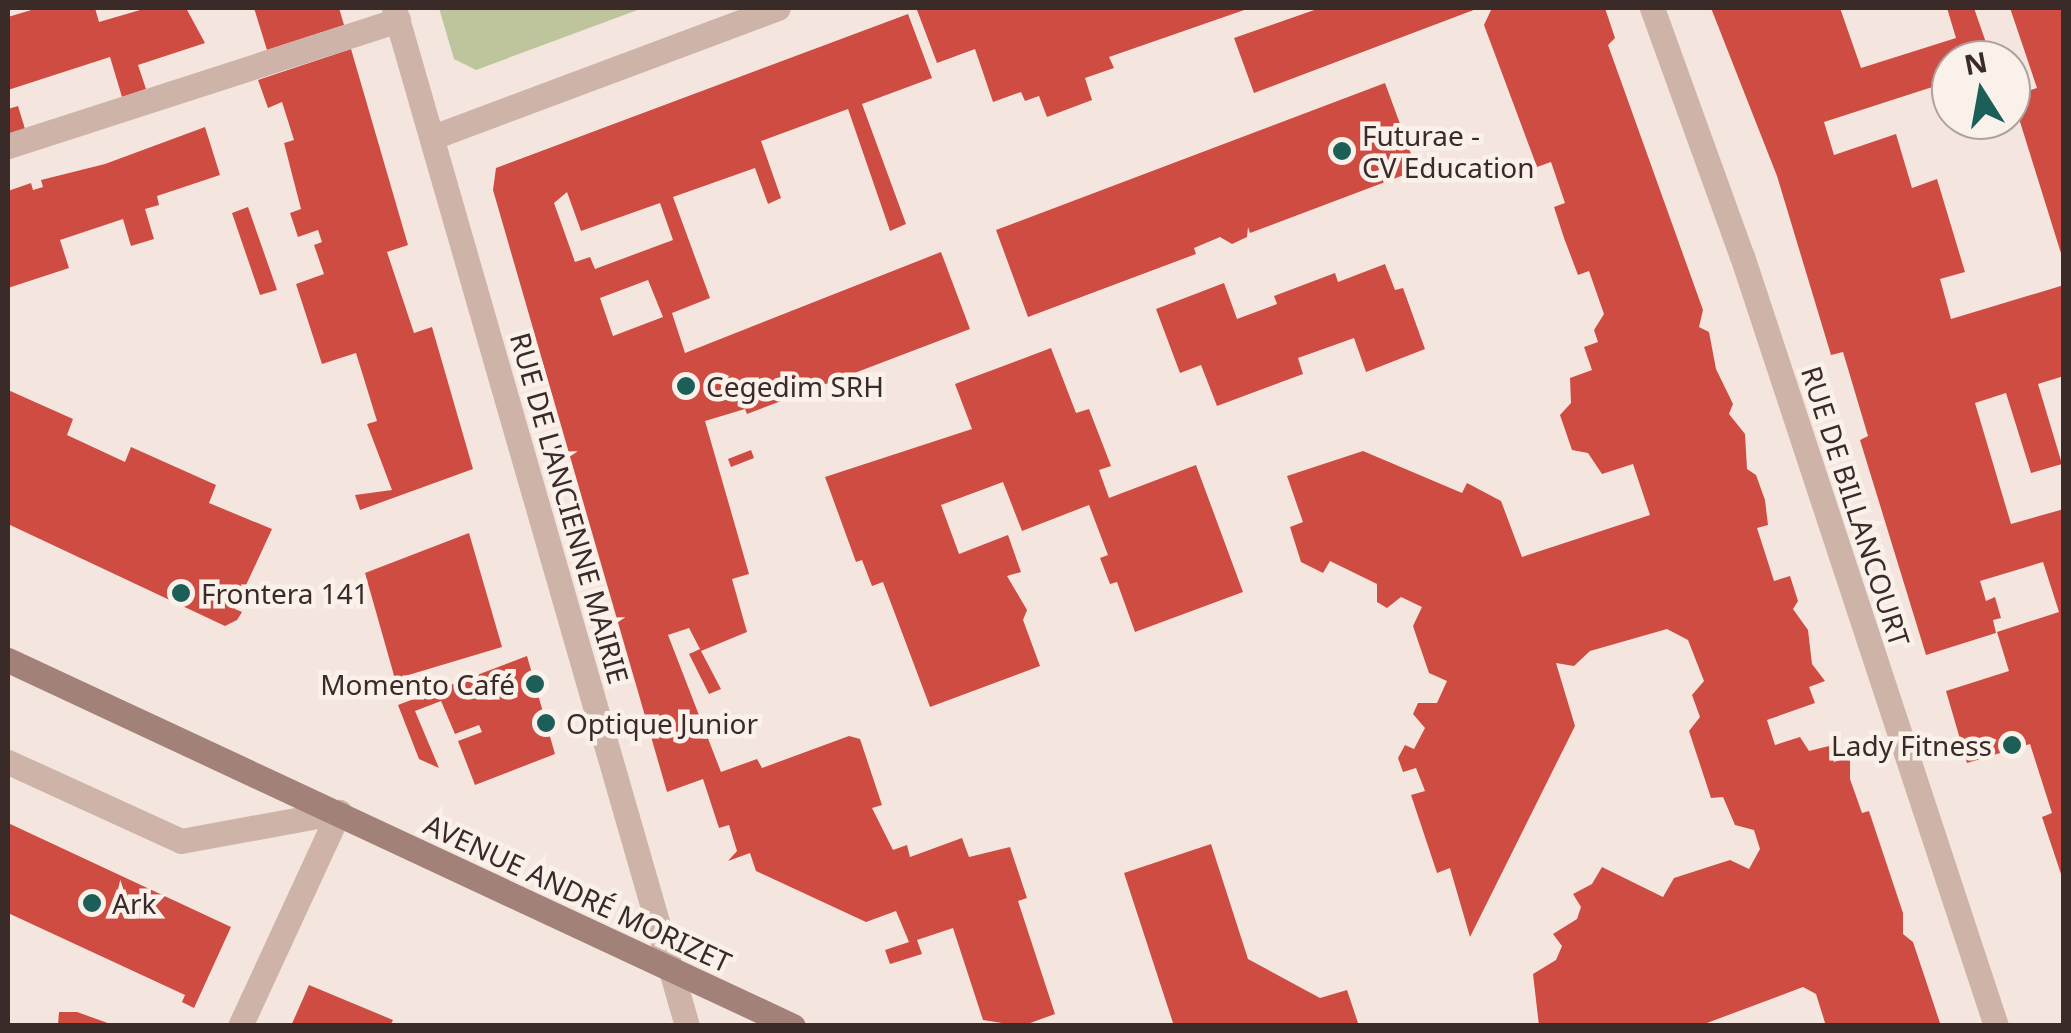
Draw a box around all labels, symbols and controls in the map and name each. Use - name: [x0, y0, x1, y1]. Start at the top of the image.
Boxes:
- north arrow: [1931, 40, 2031, 140]
- text: N: [1961, 42, 1990, 83]
- place label: Futurae - CV Education: [1362, 118, 1535, 184]
- marker: Futurae - CV Education: [1331, 140, 1353, 162]
- street label: RUE DE L'ANCIENNE MAIRIE: [504, 329, 636, 687]
- street label: RUE DE BILLANCOURT: [1795, 362, 1917, 650]
- place label: Cegedim SRH: [706, 369, 884, 403]
- marker: Cegedim SRH: [675, 375, 697, 397]
- place label: Frontera 141: [201, 576, 369, 610]
- marker: Frontera 141: [170, 582, 192, 604]
- place label: Momento Café: [320, 667, 515, 701]
- marker: Momento Café: [524, 673, 546, 695]
- place label: Optique Junior: [566, 706, 758, 740]
- marker: Optique Junior: [535, 712, 557, 734]
- place label: Lady Fitness: [1831, 728, 1992, 762]
- marker: Lady Fitness: [2001, 734, 2023, 756]
- street label: AVENUE ANDRÉ MORIZET: [419, 807, 737, 979]
- place label: Ark: [112, 886, 156, 920]
- marker: Ark: [81, 892, 103, 914]

